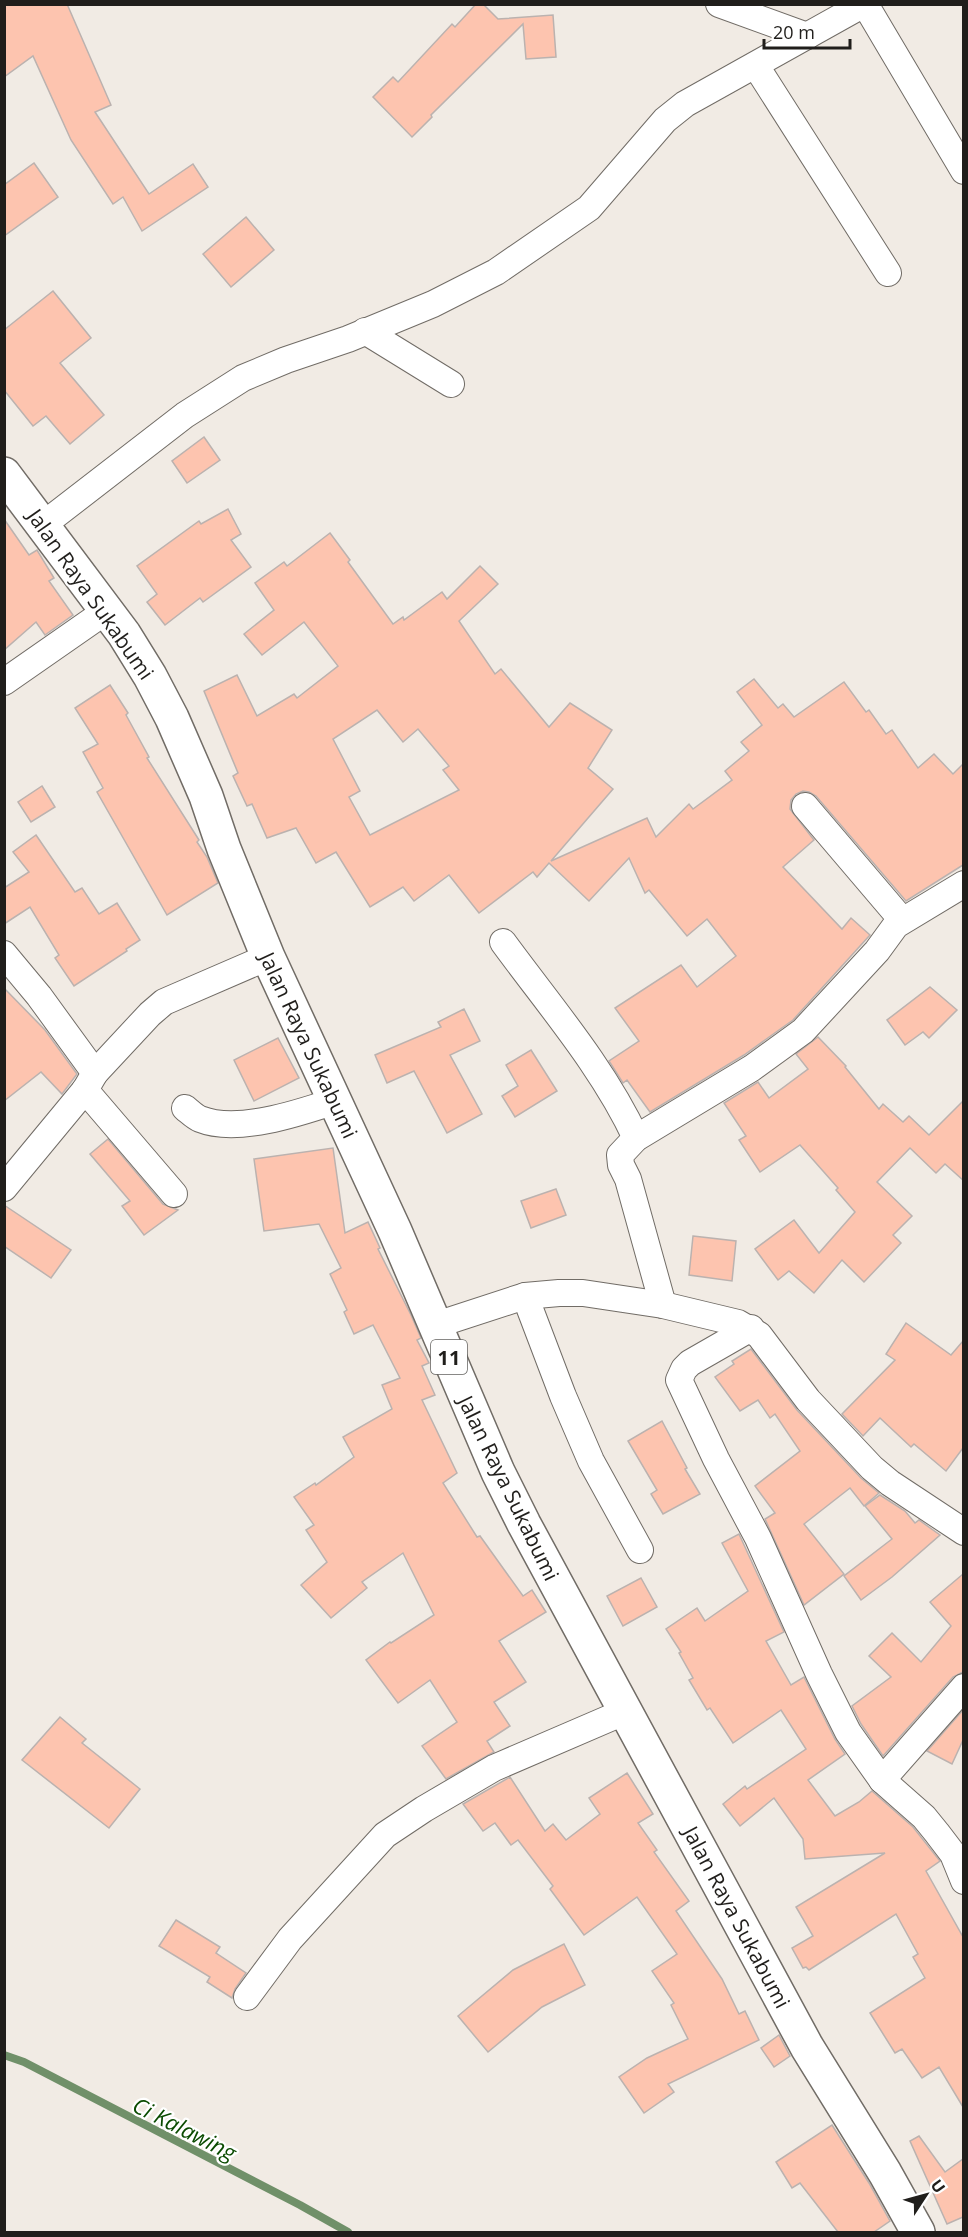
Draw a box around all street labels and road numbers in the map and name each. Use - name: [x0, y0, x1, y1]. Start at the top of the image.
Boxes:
- street label: Jalan Raya Sukabumi: [20, 501, 161, 685]
- street label: Jalan Raya Sukabumi: [253, 946, 364, 1143]
- road number: 11: [431, 1340, 467, 1374]
- street label: Jalan Raya Sukabumi: [451, 1389, 566, 1585]
- street label: Jalan Raya Sukabumi: [676, 1819, 797, 2013]

